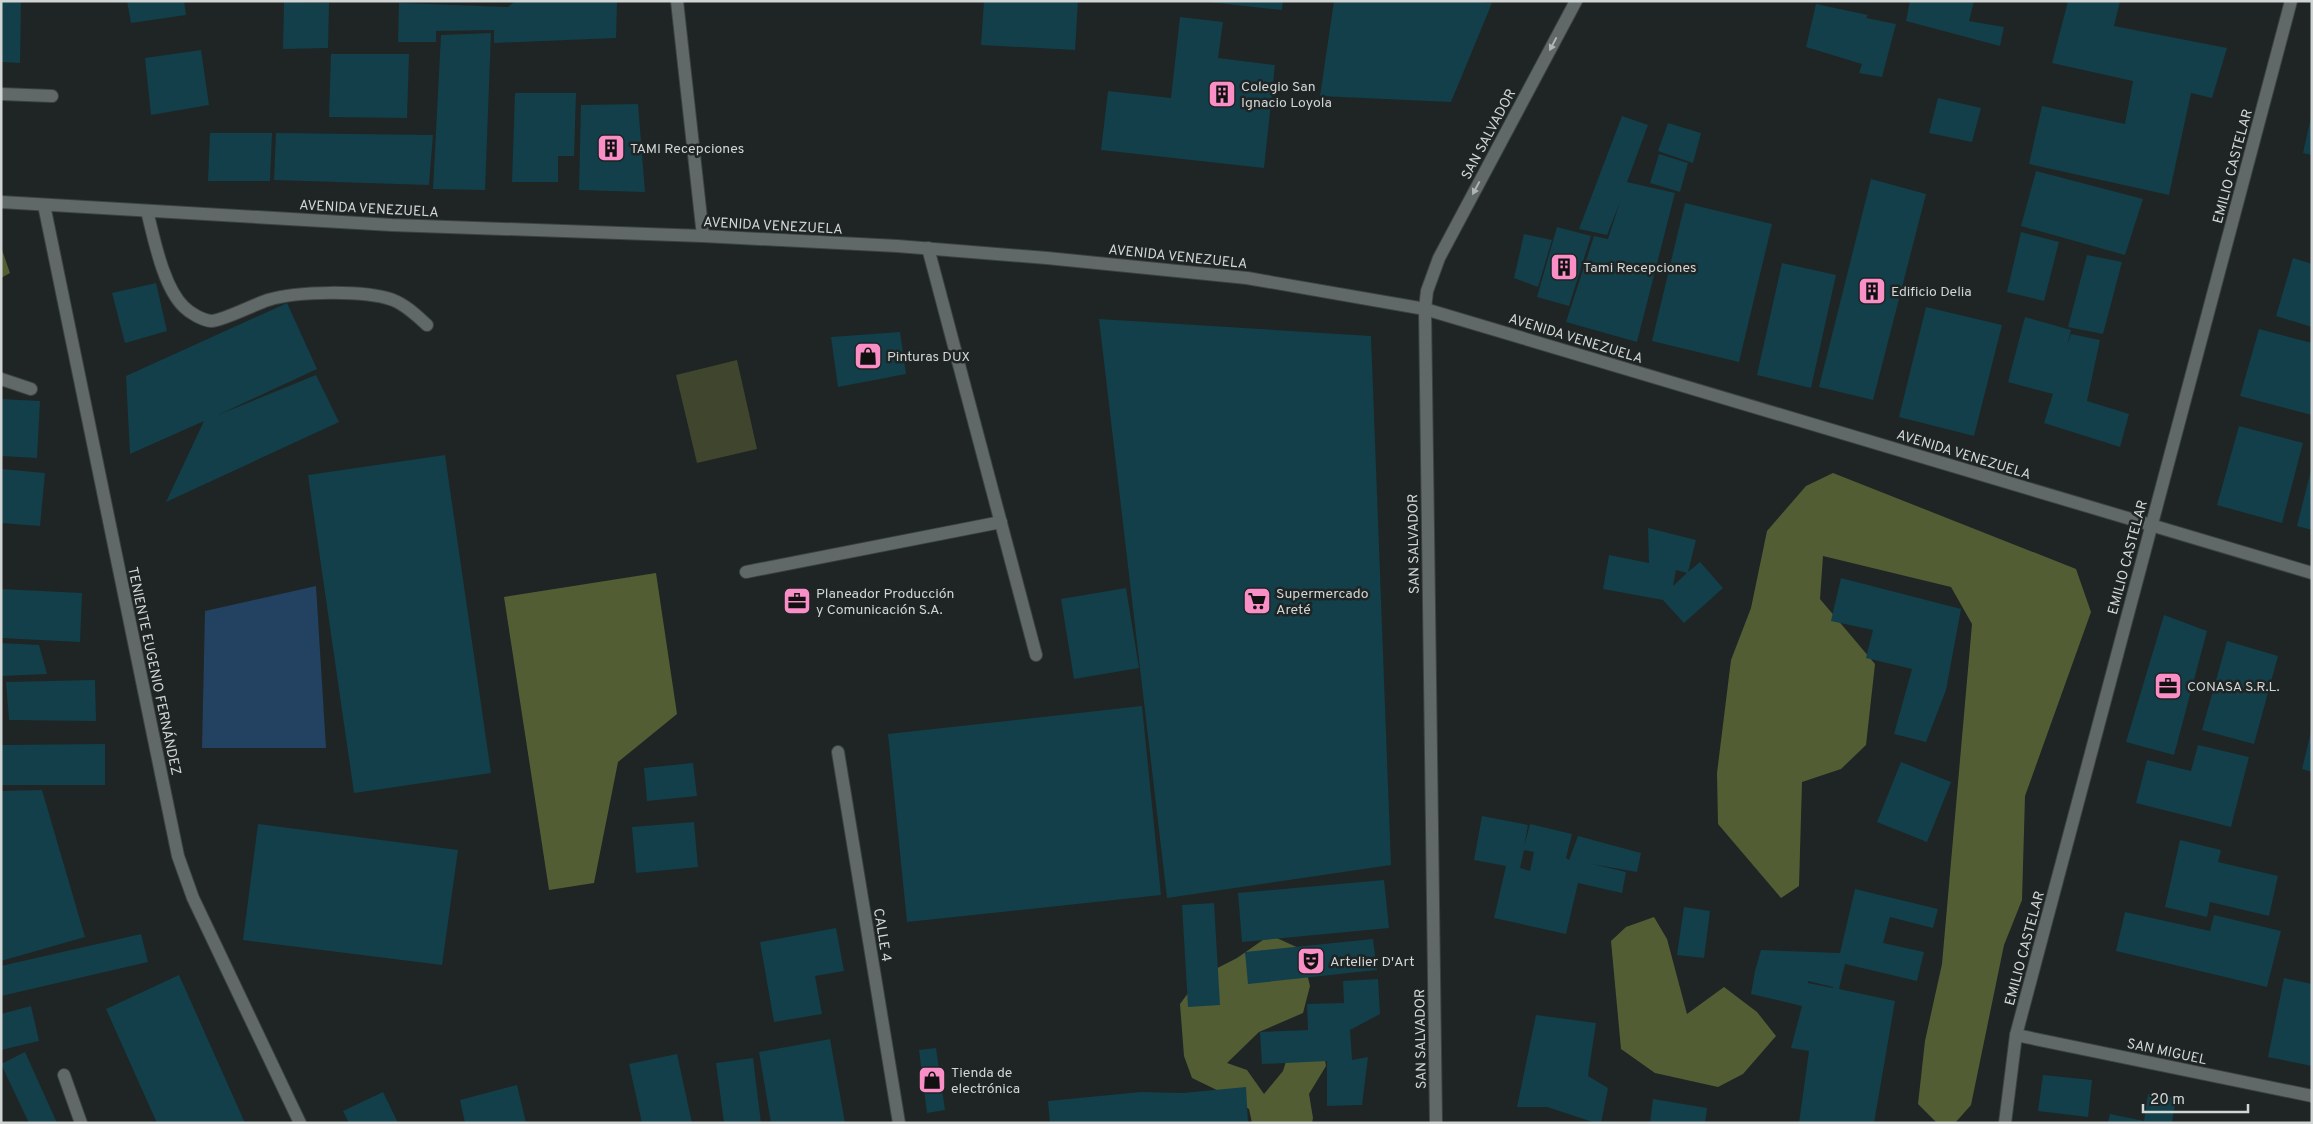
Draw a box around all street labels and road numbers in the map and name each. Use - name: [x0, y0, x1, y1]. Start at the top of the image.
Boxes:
- street label: SAN SALVADOR: [1458, 86, 1520, 183]
- street label: EMILIO CASTELAR: [2210, 107, 2257, 225]
- street label: AVENIDA VENEZUELA: [299, 197, 439, 222]
- street label: AVENIDA VENEZUELA: [703, 214, 843, 239]
- street label: AVENIDA VENEZUELA: [1107, 242, 1248, 273]
- street label: AVENIDA VENEZUELA: [1506, 311, 1645, 368]
- street label: AVENIDA VENEZUELA: [1894, 427, 2033, 484]
- street label: SAN SALVADOR: [1405, 494, 1424, 594]
- street label: EMILIO CASTELAR: [2105, 498, 2152, 616]
- street label: TENIENTE EUGENIO FERNÁNDEZ: [123, 565, 185, 777]
- street label: EMILIO CASTELAR: [2002, 889, 2049, 1007]
- street label: CALLE 4: [869, 907, 894, 963]
- street label: SAN SALVADOR: [1412, 989, 1431, 1089]
- street label: SAN MIGUEL: [2125, 1036, 2208, 1069]

